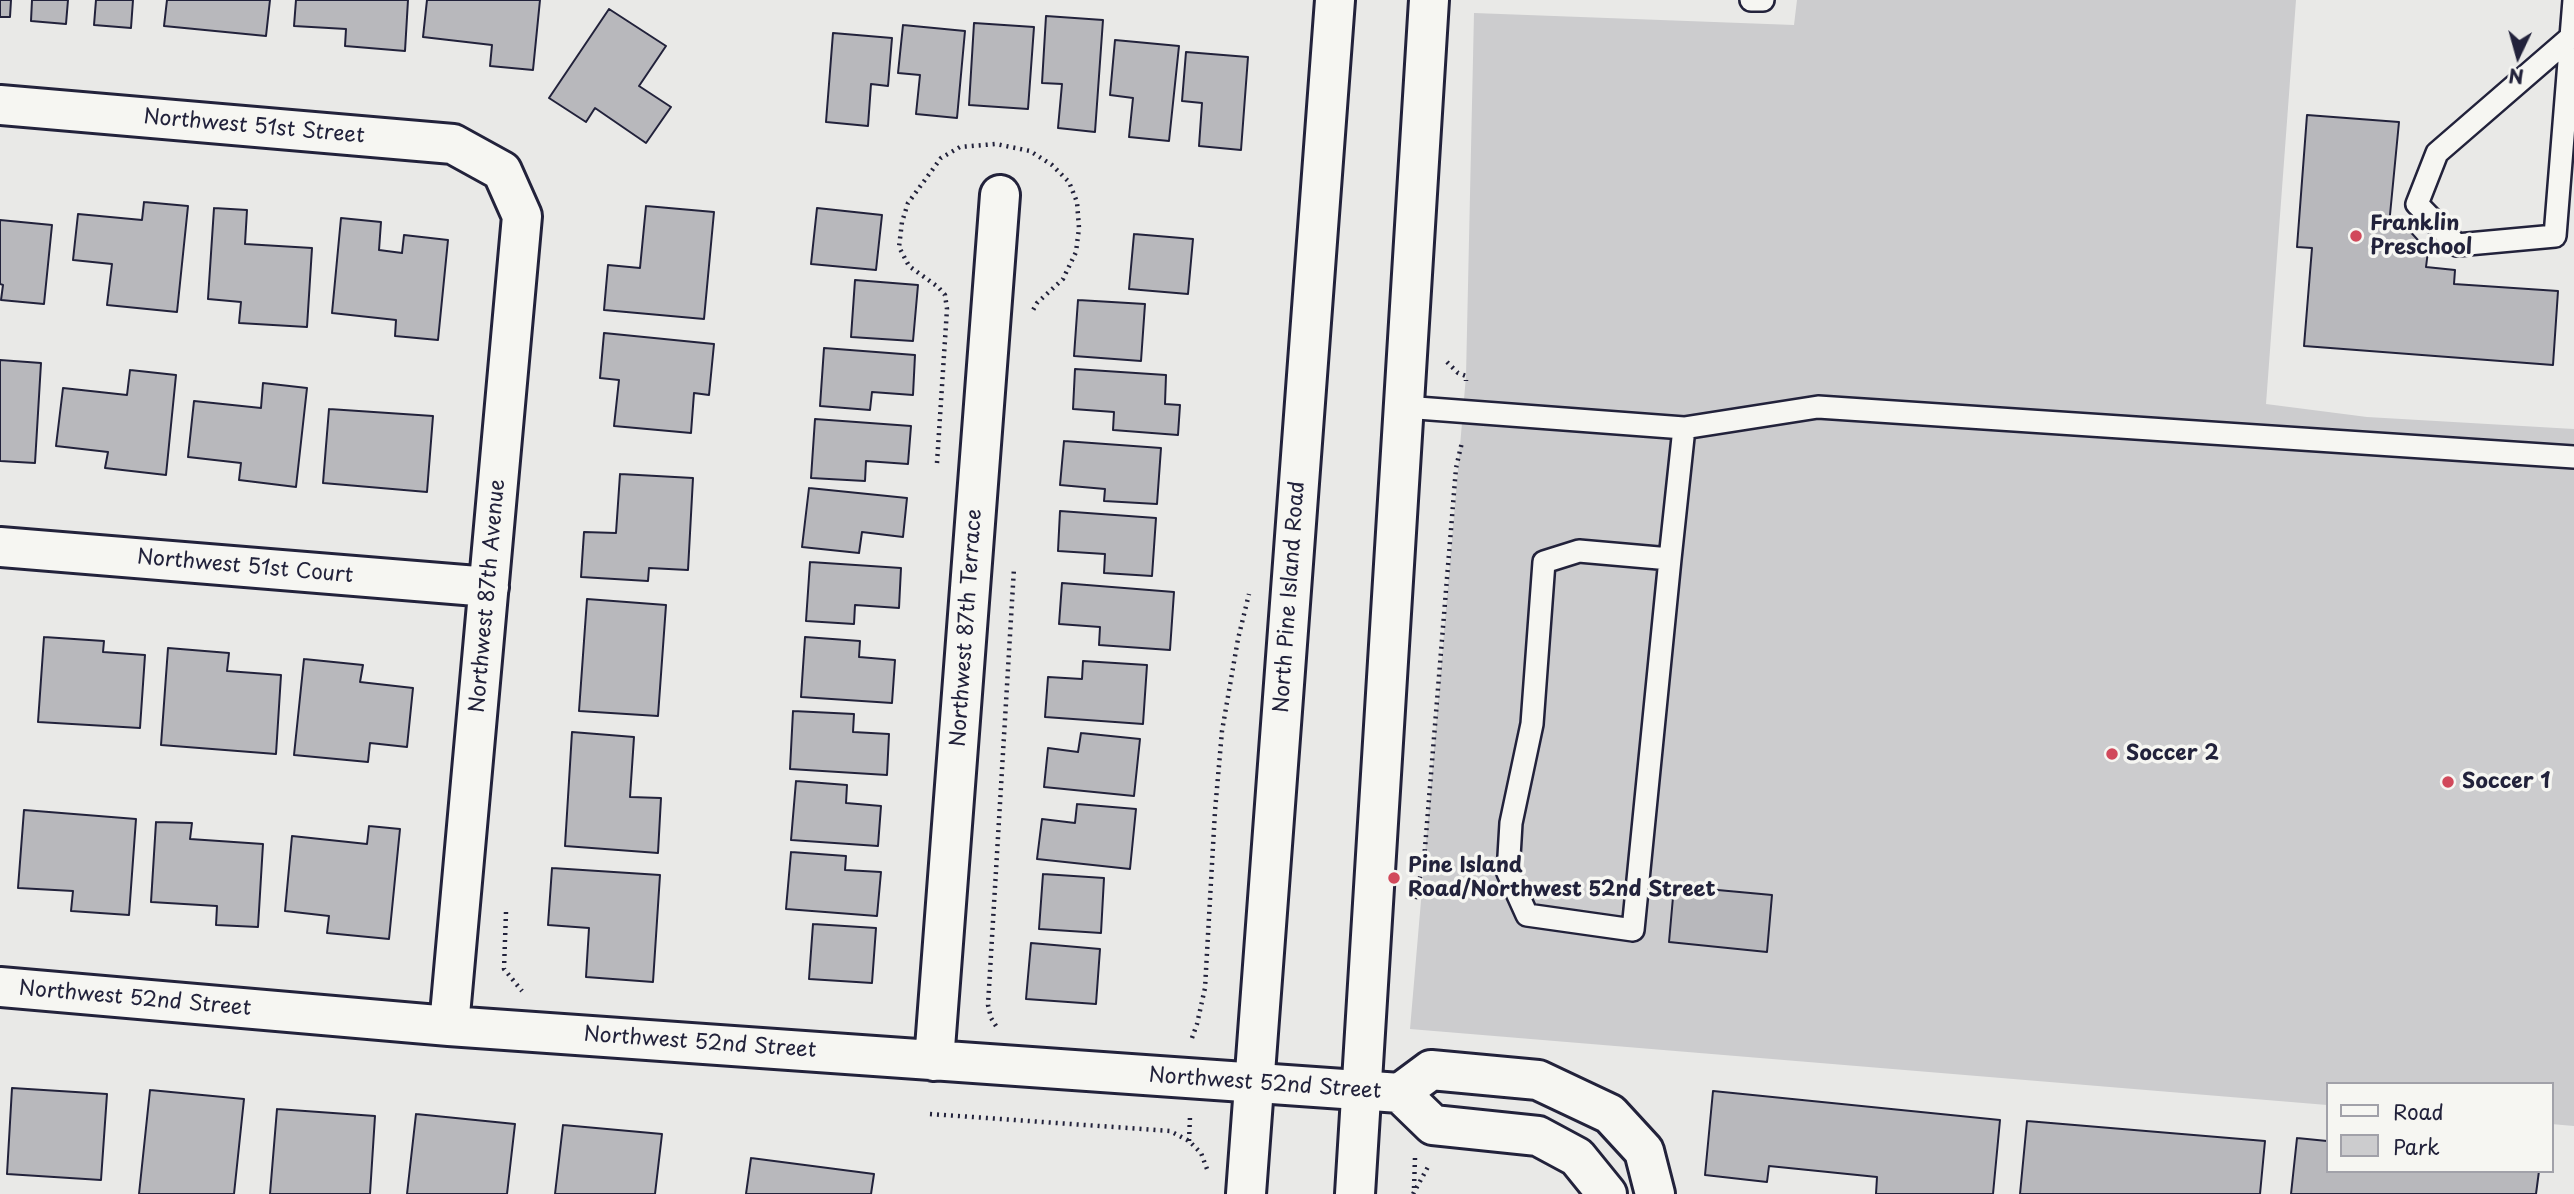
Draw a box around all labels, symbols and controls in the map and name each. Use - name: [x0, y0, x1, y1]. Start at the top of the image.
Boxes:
- north arrow: [2483, 21, 2553, 91]
- text: N: [2507, 62, 2525, 92]
- street label: Northwest 51st Street: [142, 105, 366, 149]
- place label: Franklin Preschool: [2370, 211, 2472, 261]
- marker: Franklin Preschool: [2348, 228, 2364, 244]
- street label: Northwest 87th Avenue: [465, 478, 511, 714]
- street label: North Pine Island Road: [1269, 480, 1311, 714]
- street label: Northwest 87th Terrace: [946, 508, 988, 748]
- street label: Northwest 51st Court: [136, 545, 354, 589]
- place label: Soccer 2: [2126, 741, 2219, 767]
- marker: Soccer 2: [2104, 746, 2120, 762]
- place label: Soccer 1: [2462, 769, 2550, 795]
- marker: Soccer 1: [2440, 774, 2456, 790]
- place label: Pine Island Road/Northwest 52nd Street: [1408, 853, 1716, 903]
- marker: Pine Island Road/Northwest 52nd Street: [1386, 870, 1402, 886]
- street label: Northwest 52nd Street: [18, 976, 252, 1022]
- street label: Northwest 52nd Street: [583, 1022, 817, 1064]
- street label: Northwest 52nd Street: [1148, 1063, 1382, 1105]
- legend: [2326, 1082, 2553, 1173]
- text: Road: [2393, 1095, 2444, 1127]
- text: Park: [2393, 1130, 2440, 1162]

